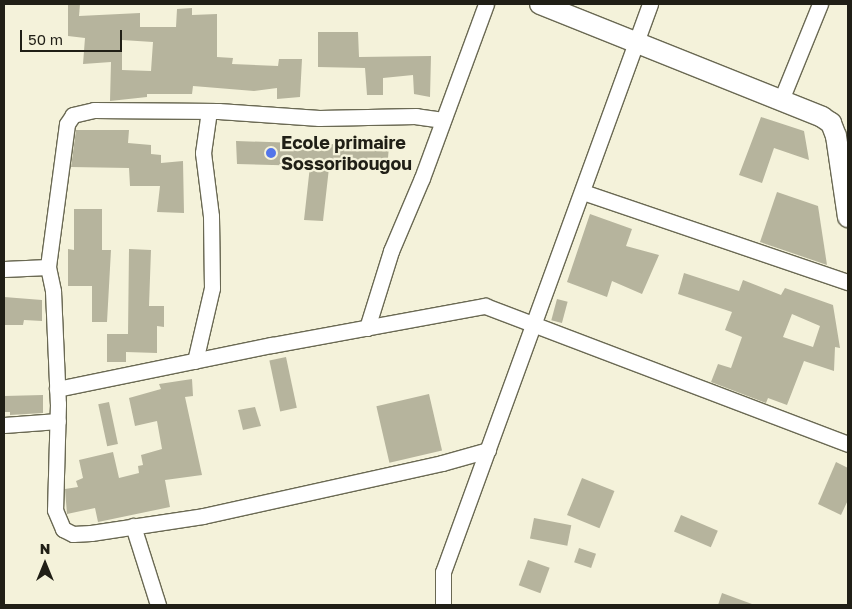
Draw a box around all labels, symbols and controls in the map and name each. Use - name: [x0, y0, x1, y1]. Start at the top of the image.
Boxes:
- scale bar: [22, 20, 125, 52]
- text: 50 m: [28, 30, 63, 48]
- place label: Ecole primaire Sossoribougou: [281, 132, 412, 174]
- marker: Ecole primaire Sossoribougou: [265, 147, 277, 159]
- north arrow: [20, 539, 70, 589]
- text: N: [40, 540, 50, 557]

